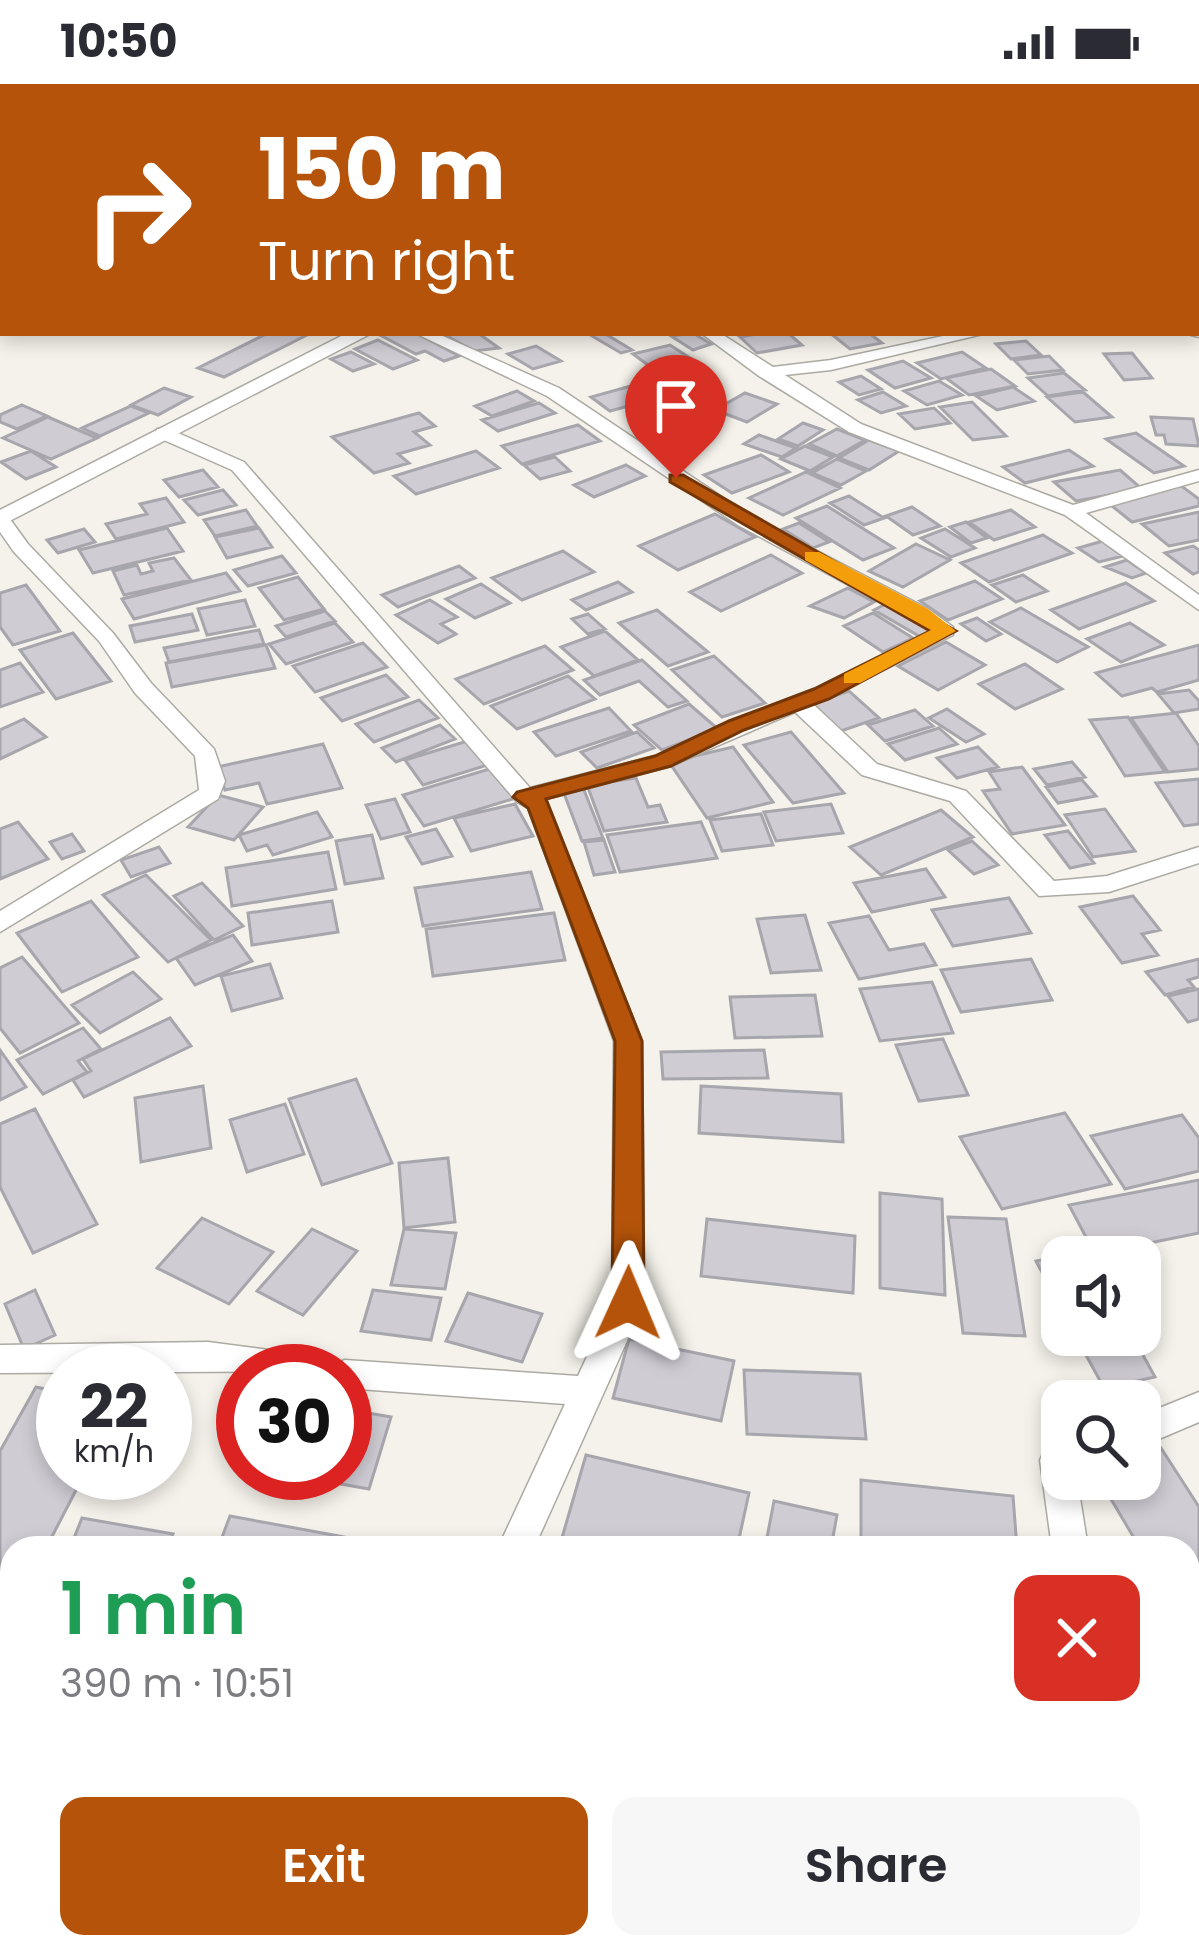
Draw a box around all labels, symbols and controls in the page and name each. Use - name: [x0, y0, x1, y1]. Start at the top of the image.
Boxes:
- text: 10:50: [60, 10, 178, 73]
- text: 150 m: [258, 111, 506, 228]
- icon: right: [60, 132, 216, 288]
- text: Turn right: [258, 223, 515, 299]
- pin: [625, 355, 727, 478]
- icon: arrive: [643, 373, 709, 439]
- map controls: [1041, 1236, 1161, 1500]
- button: sound: [1041, 1236, 1161, 1356]
- position arrow: [565, 1240, 691, 1366]
- speed limit sign: 30: [216, 1344, 372, 1500]
- text: 22: [80, 1365, 148, 1449]
- button: search: [1041, 1380, 1161, 1500]
- text: km/h: [74, 1430, 154, 1473]
- text: 1 min: [60, 1558, 246, 1659]
- button: close: [1014, 1575, 1140, 1701]
- text: 390 m · 10:51: [60, 1656, 294, 1711]
- button: Exit: [60, 1797, 588, 1935]
- button: Share: [612, 1797, 1140, 1935]

